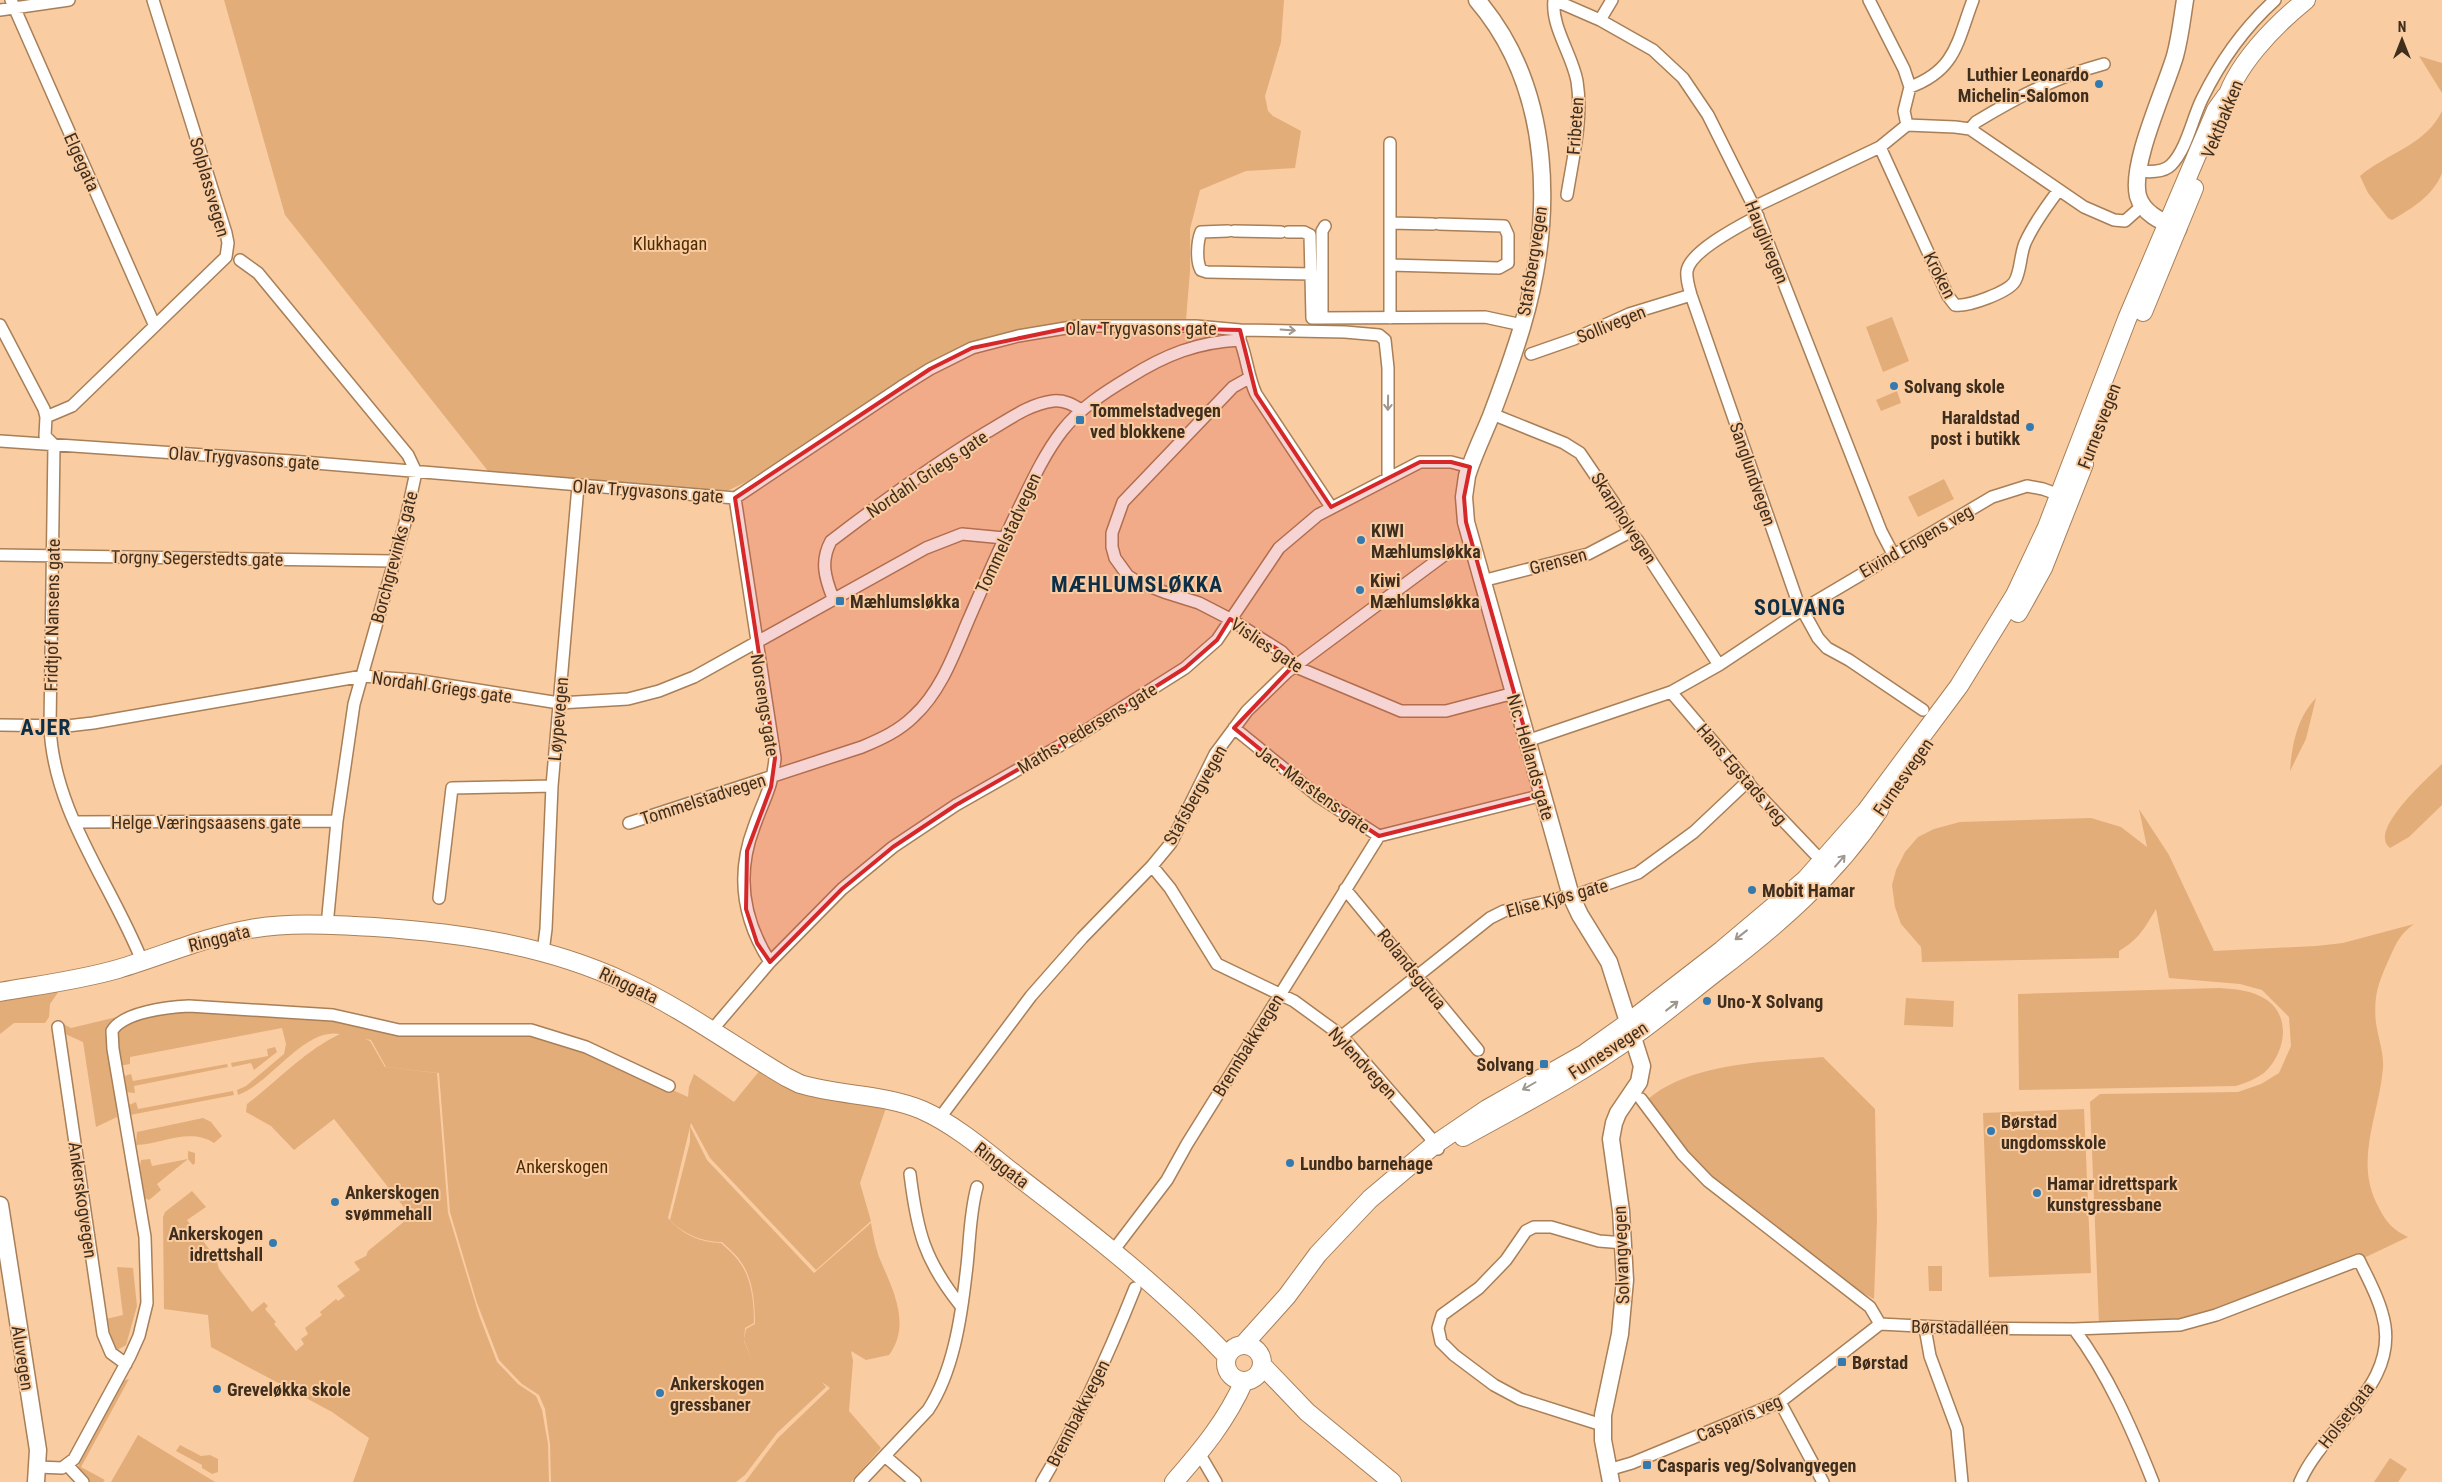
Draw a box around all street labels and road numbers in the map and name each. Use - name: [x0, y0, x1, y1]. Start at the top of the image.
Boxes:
- street label: Vektbakken: [2197, 77, 2247, 161]
- street label: Fribeten: [1563, 96, 1587, 156]
- street label: Elgegata: [60, 129, 104, 195]
- street label: Solplassvegen: [186, 135, 234, 239]
- street label: Hauglivegen: [1741, 197, 1793, 287]
- street label: Stafsbergvegen: [1513, 205, 1551, 317]
- street label: Kroken: [1919, 248, 1961, 302]
- street label: Sollivegen: [1573, 301, 1649, 347]
- street label: Olav Trygvasons gate: [1065, 318, 1217, 339]
- street label: Furnesvegen: [2073, 380, 2125, 472]
- street label: Sanglundvegen: [1725, 419, 1781, 529]
- street label: Nordahl Griegs gate: [863, 426, 991, 522]
- street label: Olav Trygvasons gate: [168, 442, 320, 474]
- street label: Tommelstadvegen: [971, 469, 1045, 597]
- street label: Skarpholvegen: [1587, 469, 1661, 567]
- street label: Olav Trygvasons gate: [572, 475, 724, 507]
- street label: Borchgrevinks gate: [366, 489, 422, 625]
- street label: Eivind Engens veg: [1855, 500, 1977, 582]
- street label: Fridtjof Nansens gate: [40, 538, 64, 692]
- street label: Grensen: [1527, 543, 1589, 579]
- street label: Torgny Segerstedts gate: [111, 546, 283, 570]
- street label: Vislies gate: [1227, 613, 1307, 677]
- street label: Norsengs gate: [747, 652, 783, 758]
- street label: Nordahl Griegs gate: [371, 667, 513, 707]
- street label: Løypevegen: [544, 676, 572, 762]
- street label: Maths Pedersens gate: [1014, 678, 1160, 778]
- street label: Nic. Hellands gate: [1503, 692, 1559, 822]
- street label: Hans Egstads veg: [1692, 719, 1792, 829]
- street label: Furnesvegen: [1869, 734, 1937, 820]
- street label: Jac. Marstens gate: [1252, 740, 1374, 838]
- street label: Stafsbergvegen: [1159, 741, 1231, 849]
- street label: Tommelstadvegen: [638, 769, 768, 829]
- street label: Helge Væringsaasens gate: [111, 812, 301, 833]
- street label: Elise Kjøs gate: [1504, 874, 1610, 922]
- street label: Ringgata: [186, 920, 252, 956]
- street label: Rolandsgutua: [1373, 925, 1451, 1013]
- street label: Ringgata: [596, 962, 662, 1008]
- street label: Brennbakkvegen: [1208, 990, 1288, 1100]
- street label: Furnesvegen: [1565, 1017, 1651, 1083]
- street label: Nylendvegen: [1324, 1023, 1402, 1103]
- street label: Ringgata: [971, 1138, 1033, 1192]
- street label: Ankerskogvegen: [64, 1140, 102, 1260]
- street label: Solvangvegen: [1609, 1205, 1633, 1305]
- street label: Børstadalléen: [1911, 1316, 2009, 1338]
- street label: Aluvegen: [8, 1324, 38, 1392]
- street label: Brennbakkvegen: [1042, 1356, 1114, 1470]
- street label: Holsetgata: [2314, 1378, 2378, 1452]
- street label: Casparis veg: [1693, 1390, 1785, 1446]

